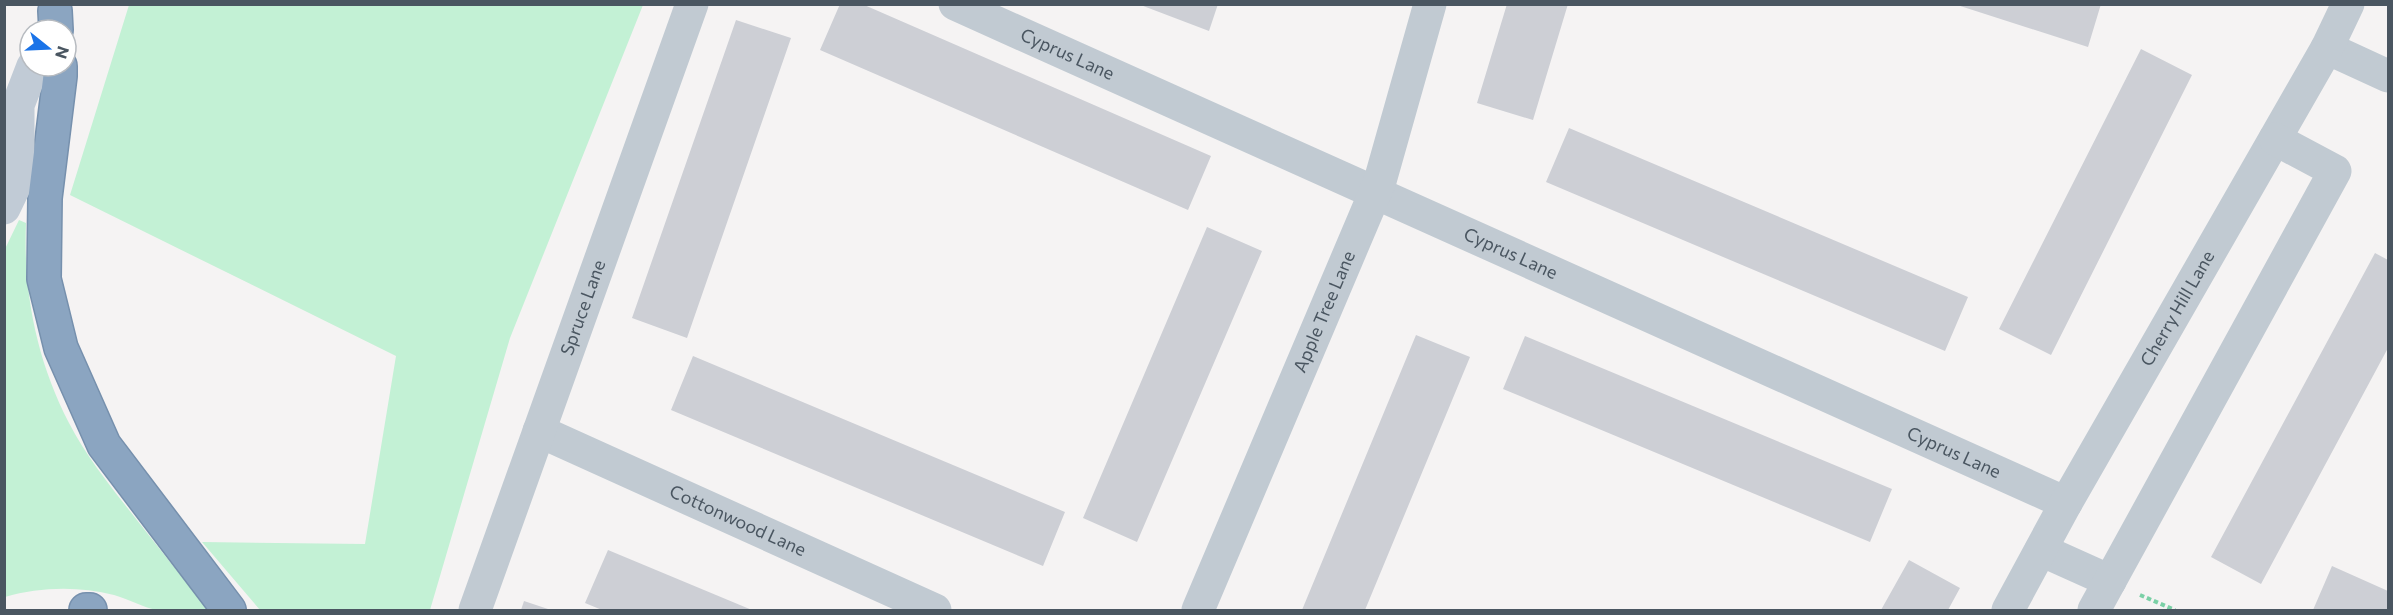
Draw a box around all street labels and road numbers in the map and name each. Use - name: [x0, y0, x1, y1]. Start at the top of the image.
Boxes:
- street label: Cyprus Lane: [1017, 23, 1118, 84]
- street label: Cyprus Lane: [1461, 222, 1561, 283]
- street label: Cherry Hill Lane: [2135, 246, 2219, 370]
- street label: Apple Tree Lane: [1288, 247, 1359, 376]
- street label: Spruce Lane: [555, 257, 609, 358]
- street label: Cyprus Lane: [1904, 421, 2005, 482]
- street label: Cottonwood Lane: [666, 479, 810, 560]

